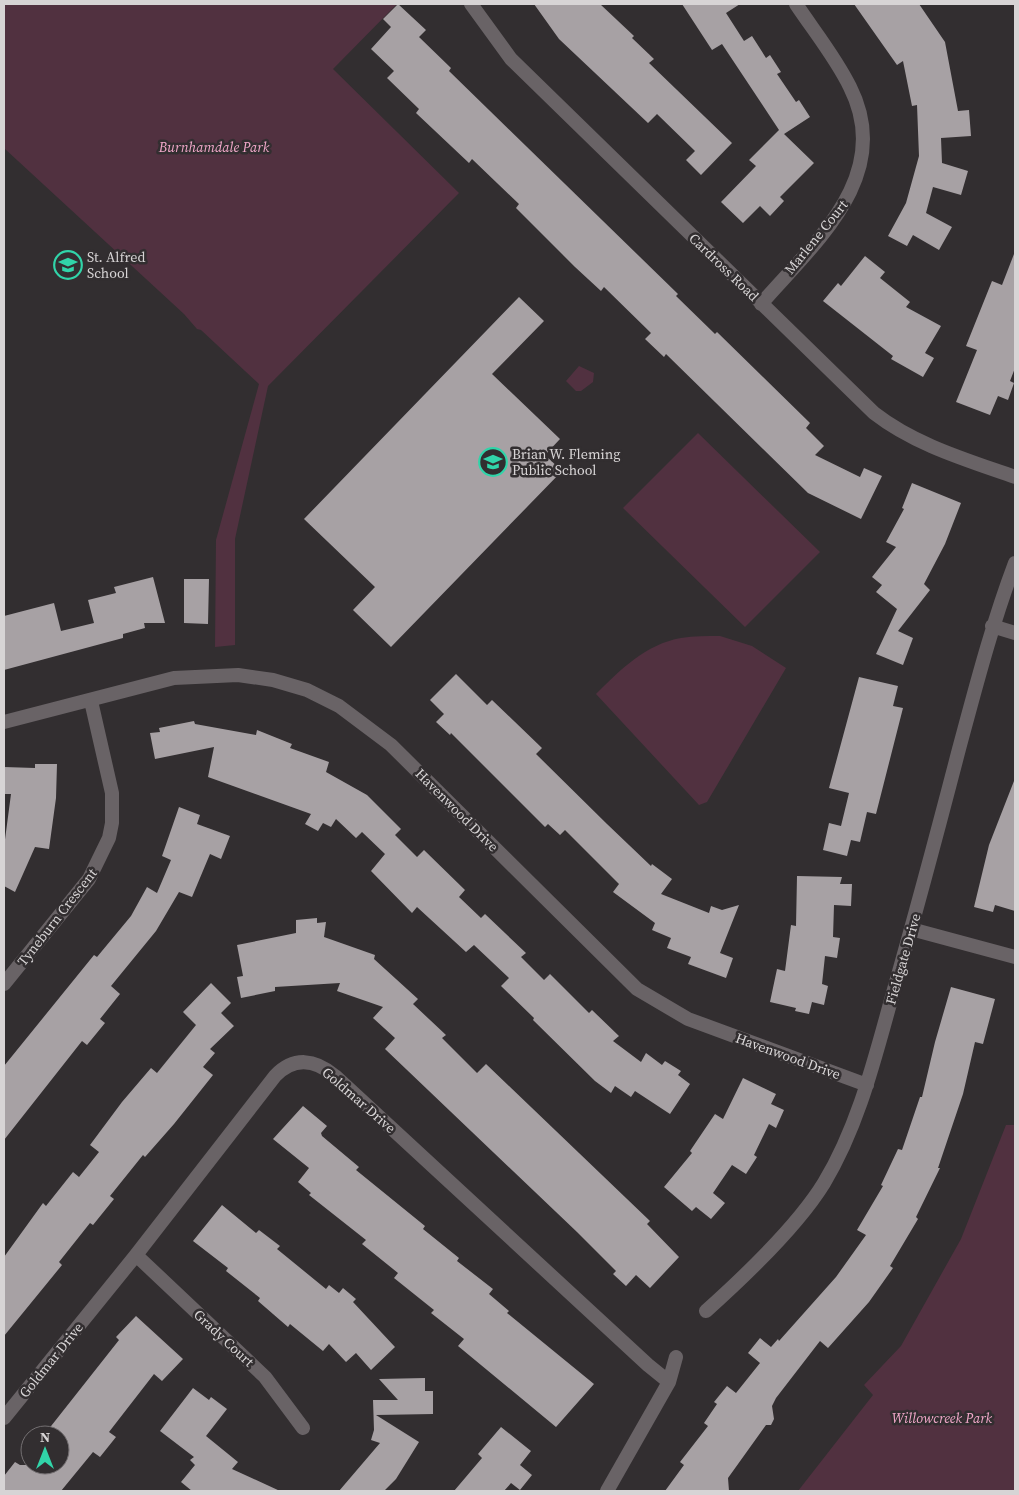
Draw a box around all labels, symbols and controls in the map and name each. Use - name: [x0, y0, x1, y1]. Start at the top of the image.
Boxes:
- park label: Burnhamdale Park: [158, 137, 270, 157]
- street label: Marlene Court: [780, 195, 853, 279]
- street label: Cardross Road: [685, 228, 763, 306]
- place label: St. Alfred School: [87, 247, 145, 283]
- school or university icon: St. Alfred School: [53, 250, 83, 280]
- place label: Brian W. Fleming Public School: [512, 444, 620, 480]
- school or university icon: Brian W. Fleming Public School: [478, 447, 508, 477]
- street label: Havenwood Drive: [411, 764, 503, 856]
- street label: Tyneburn Crescent: [12, 864, 102, 970]
- street label: Fieldgate Drive: [880, 911, 926, 1007]
- street label: Havenwood Drive: [733, 1028, 843, 1084]
- street label: Goldmar Drive: [318, 1062, 400, 1138]
- street label: Grady Court: [189, 1305, 259, 1372]
- street label: Goldmar Drive: [14, 1318, 88, 1402]
- park label: Willowcreek Park: [892, 1408, 993, 1428]
- north arrow: [20, 1425, 70, 1475]
- text: N: [40, 1427, 50, 1447]

